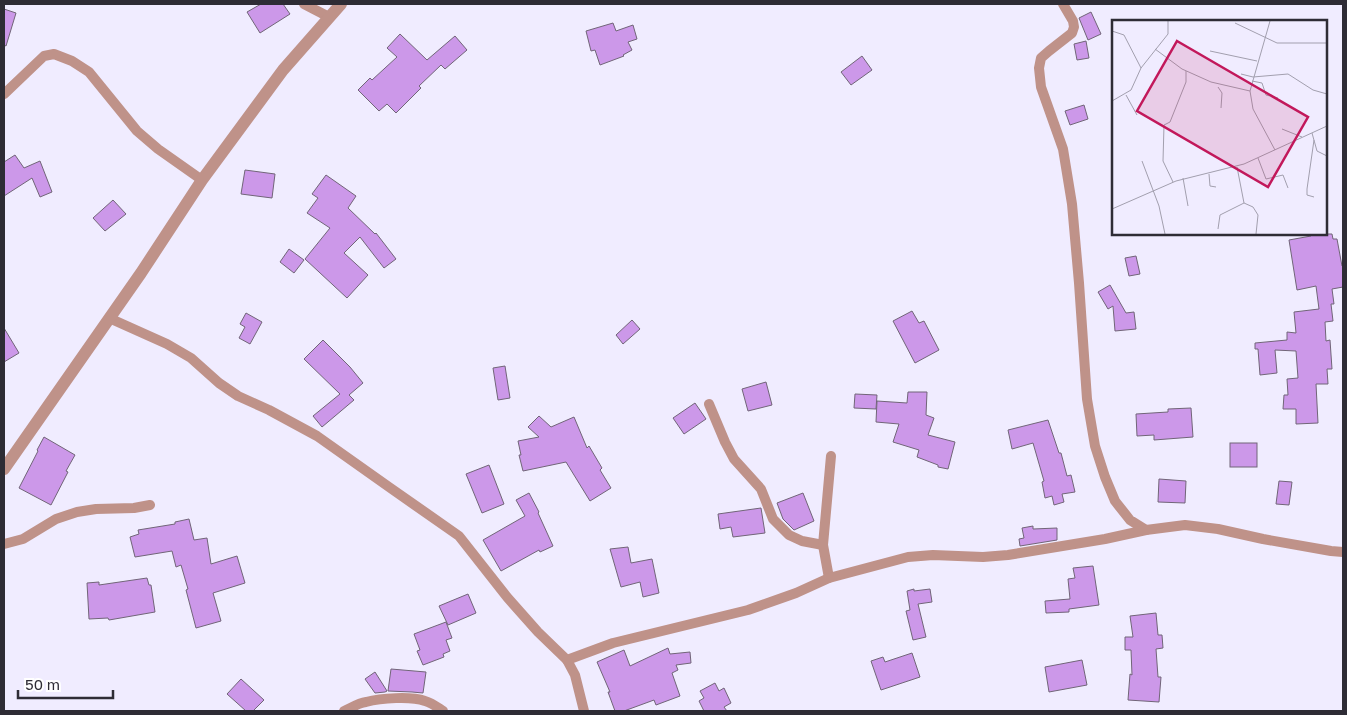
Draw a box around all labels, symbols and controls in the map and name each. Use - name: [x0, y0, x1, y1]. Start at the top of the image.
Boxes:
- inset map: [1112, 20, 1327, 235]
- scale bar: [18, 668, 112, 700]
- text: 50 m: [25, 675, 60, 693]

